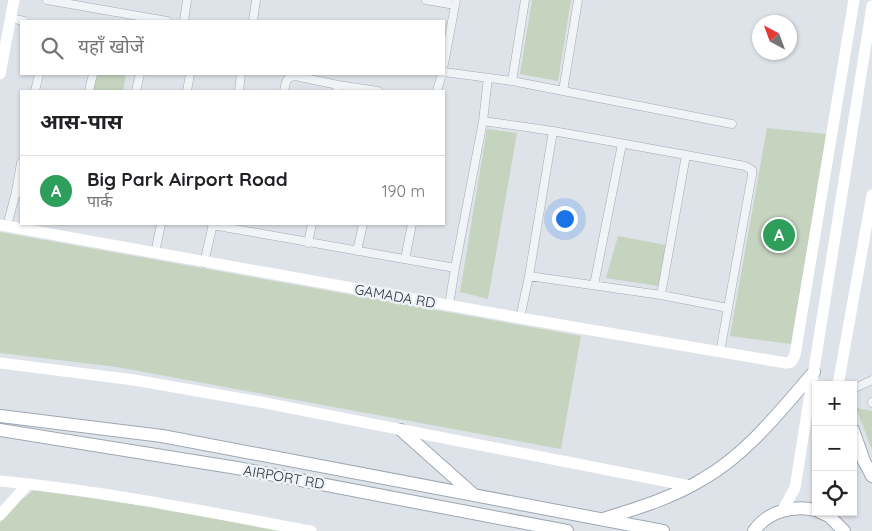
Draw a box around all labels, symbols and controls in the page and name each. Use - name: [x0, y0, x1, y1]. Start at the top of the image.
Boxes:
- north arrow: [752, 15, 797, 60]
- search box: [20, 20, 445, 75]
- icon: search: [38, 34, 66, 62]
- text: यहाँ खोजें: [78, 34, 144, 58]
- text: आस-पास: [40, 108, 122, 134]
- text: Big Park Airport Road: [87, 167, 288, 191]
- text: A: [51, 181, 61, 201]
- text: 190 m: [382, 181, 425, 201]
- text: पार्क: [87, 191, 113, 211]
- your location: [552, 206, 578, 232]
- pin: A: [763, 216, 795, 254]
- street label: GAMADA RD: [353, 280, 437, 312]
- map controls: [812, 381, 857, 516]
- button: +: [812, 381, 857, 426]
- button: −: [812, 426, 857, 471]
- street label: AIRPORT RD: [242, 461, 326, 493]
- button: locate: [812, 471, 857, 516]

